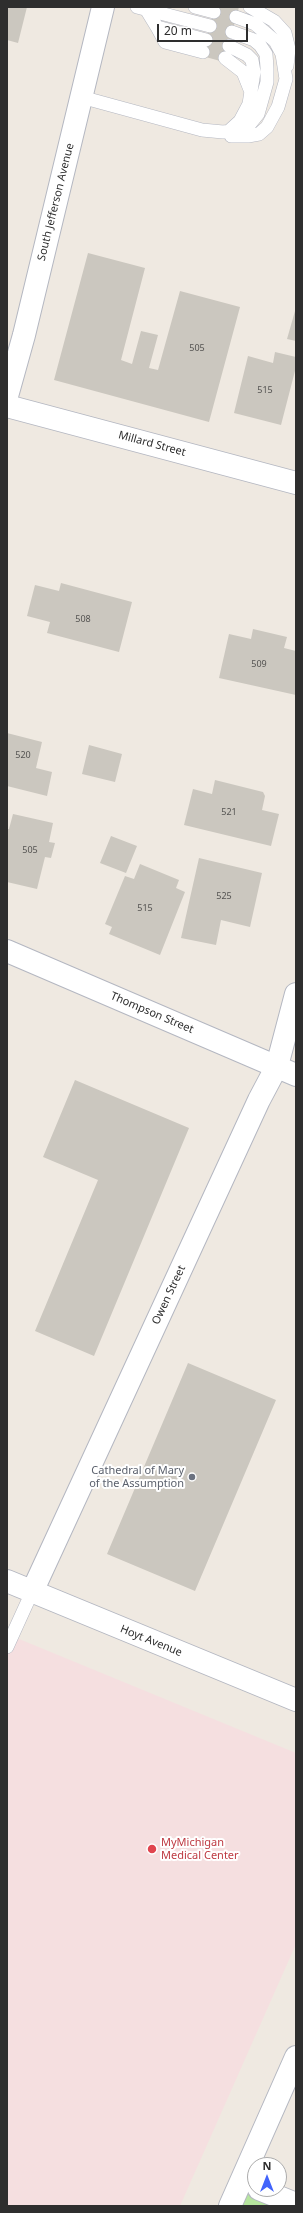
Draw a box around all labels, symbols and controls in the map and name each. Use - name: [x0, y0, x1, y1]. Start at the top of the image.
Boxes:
- scale bar: [159, 16, 250, 42]
- text: 20 m: [164, 22, 192, 39]
- street label: South Jefferson Avenue: [35, 142, 77, 262]
- house number: 505: [189, 343, 205, 353]
- house number: 515: [257, 385, 273, 395]
- street label: Millard Street: [117, 429, 187, 459]
- house number: 508: [75, 614, 91, 624]
- house number: 509: [251, 659, 267, 669]
- house number: 520: [15, 750, 31, 760]
- house number: 521: [221, 807, 237, 817]
- house number: 505: [22, 845, 38, 855]
- house number: 525: [216, 891, 232, 901]
- house number: 515: [137, 903, 153, 913]
- street label: Thompson Street: [108, 990, 196, 1036]
- street label: Owen Street: [150, 1263, 188, 1327]
- place label: Cathedral of Mary of the Assumption: [89, 1464, 184, 1490]
- marker: Cathedral of Mary of the Assumption: [187, 1472, 197, 1482]
- street label: Hoyt Avenue: [118, 1623, 184, 1659]
- place label: MyMichigan Medical Center: [161, 1836, 239, 1862]
- marker: MyMichigan Medical Center: [146, 1843, 158, 1855]
- north arrow: [247, 2157, 287, 2197]
- text: N: [263, 2158, 271, 2173]

